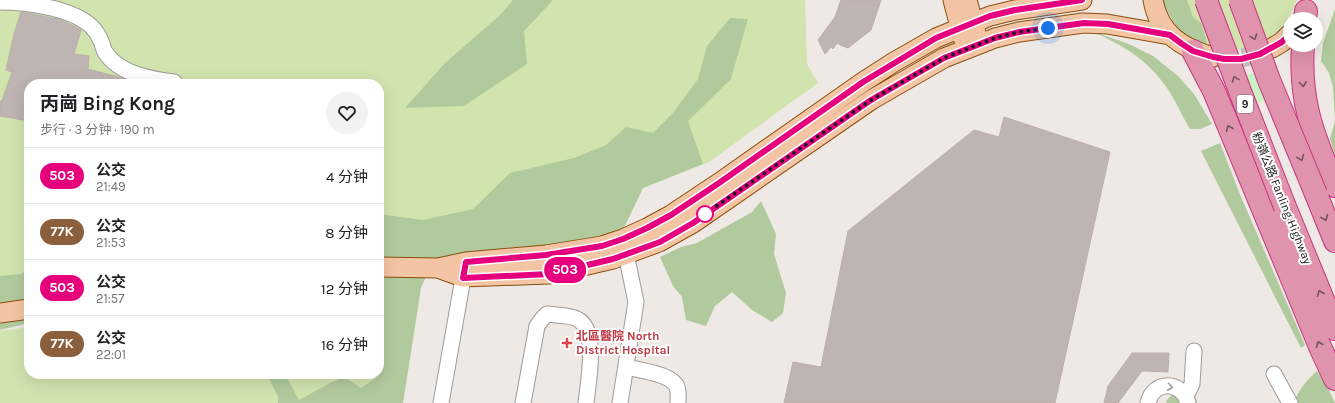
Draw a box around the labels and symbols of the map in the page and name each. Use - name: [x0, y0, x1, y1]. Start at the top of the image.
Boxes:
- your location: [1038, 18, 1058, 38]
- one-way arrow: [1249, 33, 1257, 40]
- one-way arrow: [1232, 76, 1240, 83]
- one-way arrow: [1298, 81, 1307, 87]
- road number: 9: [1237, 95, 1253, 113]
- one-way arrow: [1226, 125, 1234, 133]
- street label: 粉嶺公路 Fanling Highway: [1249, 130, 1315, 266]
- one-way arrow: [1296, 153, 1304, 161]
- unlabelled marker: [696, 205, 714, 223]
- one-way arrow: [1321, 214, 1329, 221]
- line badge: 503: [542, 257, 588, 283]
- one-way arrow: [1317, 289, 1325, 297]
- place label: 北區醫院 North District Hospital: [576, 329, 670, 357]
- marker: 北區醫院 North District Hospital: [561, 337, 573, 349]
- one-way arrow: [1315, 340, 1323, 347]
- one-way arrow: [1167, 382, 1174, 391]

